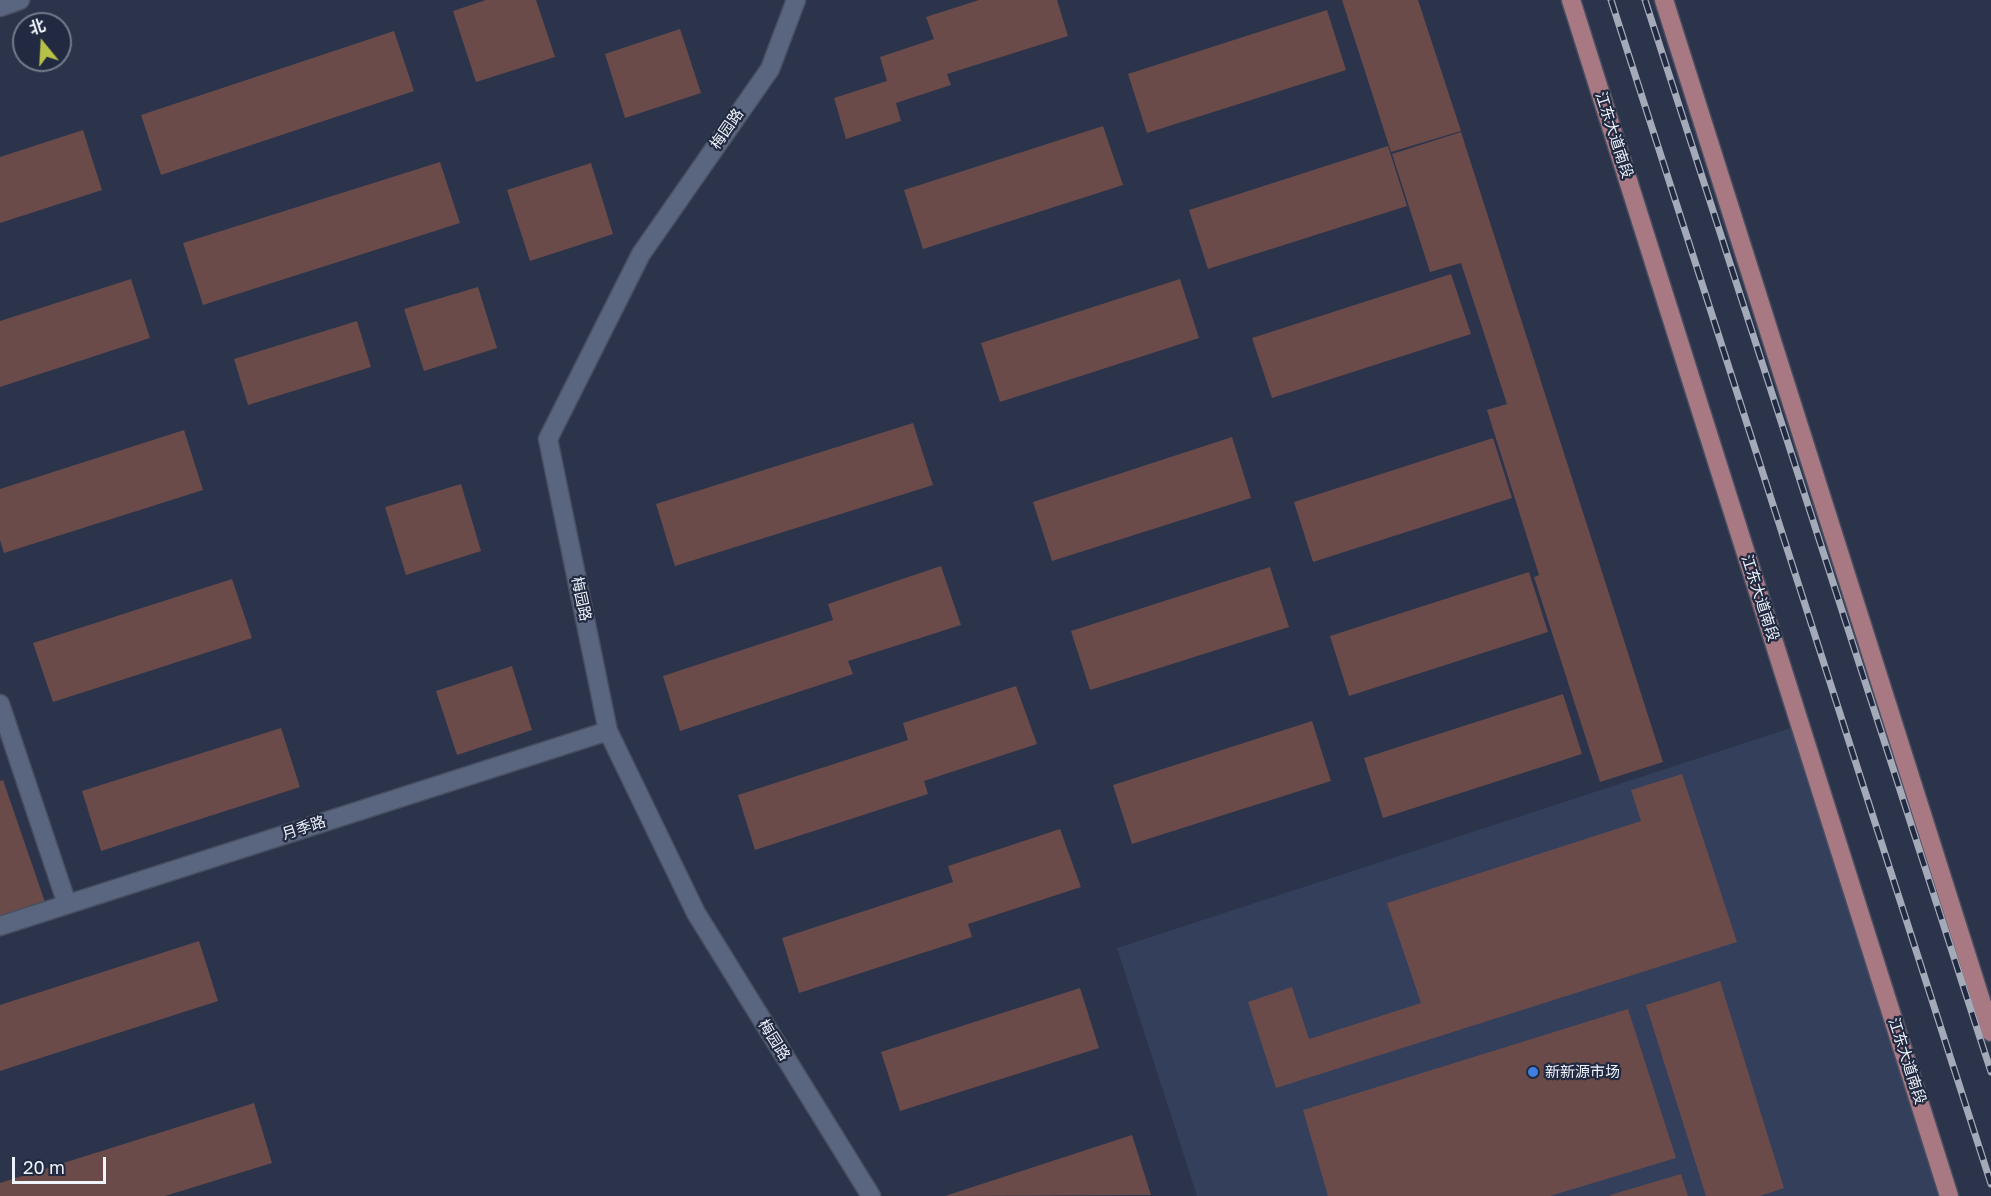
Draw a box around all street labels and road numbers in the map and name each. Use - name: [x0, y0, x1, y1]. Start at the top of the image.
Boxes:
- street label: 江东大道南段: [1592, 89, 1636, 181]
- street label: 梅园路: [707, 105, 747, 153]
- street label: 江东大道南段: [1738, 552, 1782, 644]
- street label: 梅园路: [568, 575, 594, 623]
- street label: 月季路: [280, 812, 328, 844]
- street label: 江东大道南段: [1885, 1015, 1929, 1107]
- street label: 梅园路: [754, 1016, 794, 1064]

